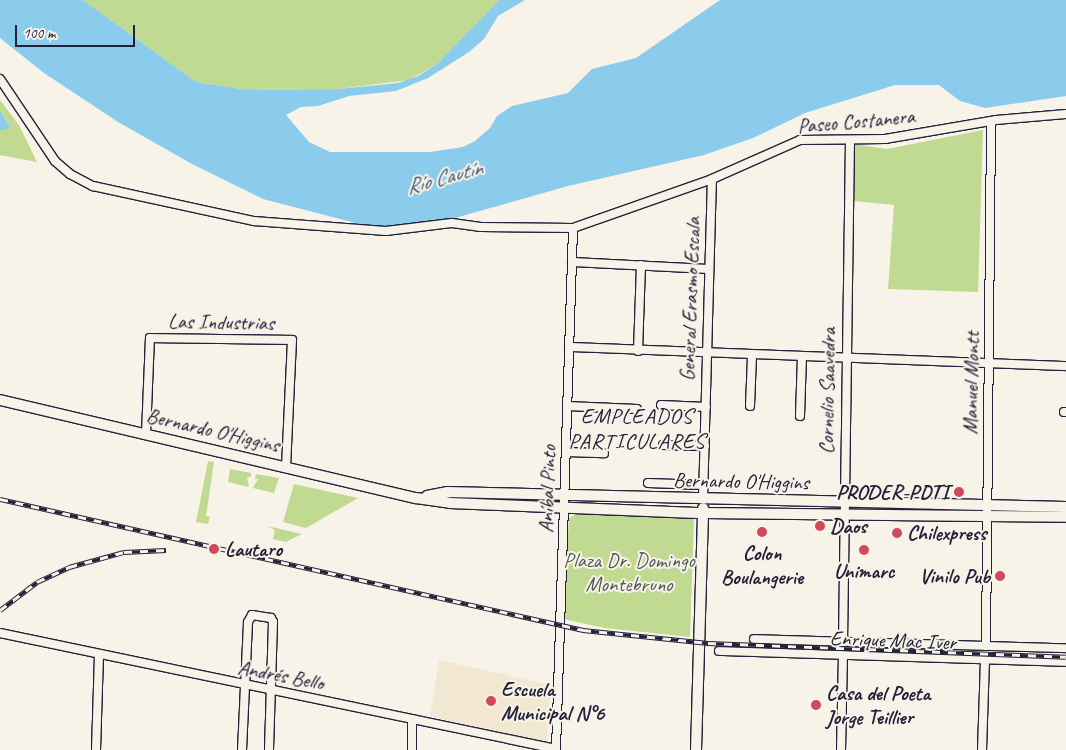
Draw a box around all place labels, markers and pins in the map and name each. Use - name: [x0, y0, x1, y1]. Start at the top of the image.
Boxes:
- place label: PRODER-PDTI: [836, 479, 949, 505]
- marker: PRODER-PDTI: [953, 486, 965, 498]
- place label: Daos: [830, 513, 867, 539]
- marker: Daos: [814, 520, 826, 532]
- place label: Chilexpress: [907, 520, 986, 546]
- marker: Colon Boulangerie: [756, 526, 768, 538]
- marker: Chilexpress: [891, 527, 903, 539]
- place label: Lautaro: [225, 536, 282, 562]
- place label: Colon Boulangerie: [721, 540, 803, 590]
- marker: Lautaro: [207, 542, 221, 556]
- marker: Unimarc: [858, 544, 870, 556]
- place label: Unimarc: [834, 558, 894, 584]
- place label: Vinilo Pub: [919, 563, 990, 589]
- marker: Vinilo Pub: [994, 570, 1006, 582]
- place label: Escuela Municipal N°6: [501, 676, 604, 726]
- place label: Casa del Poeta Jorge Teillier: [826, 680, 930, 730]
- marker: Escuela Municipal N°6: [485, 695, 497, 707]
- marker: Casa del Poeta Jorge Teillier: [810, 699, 822, 711]

